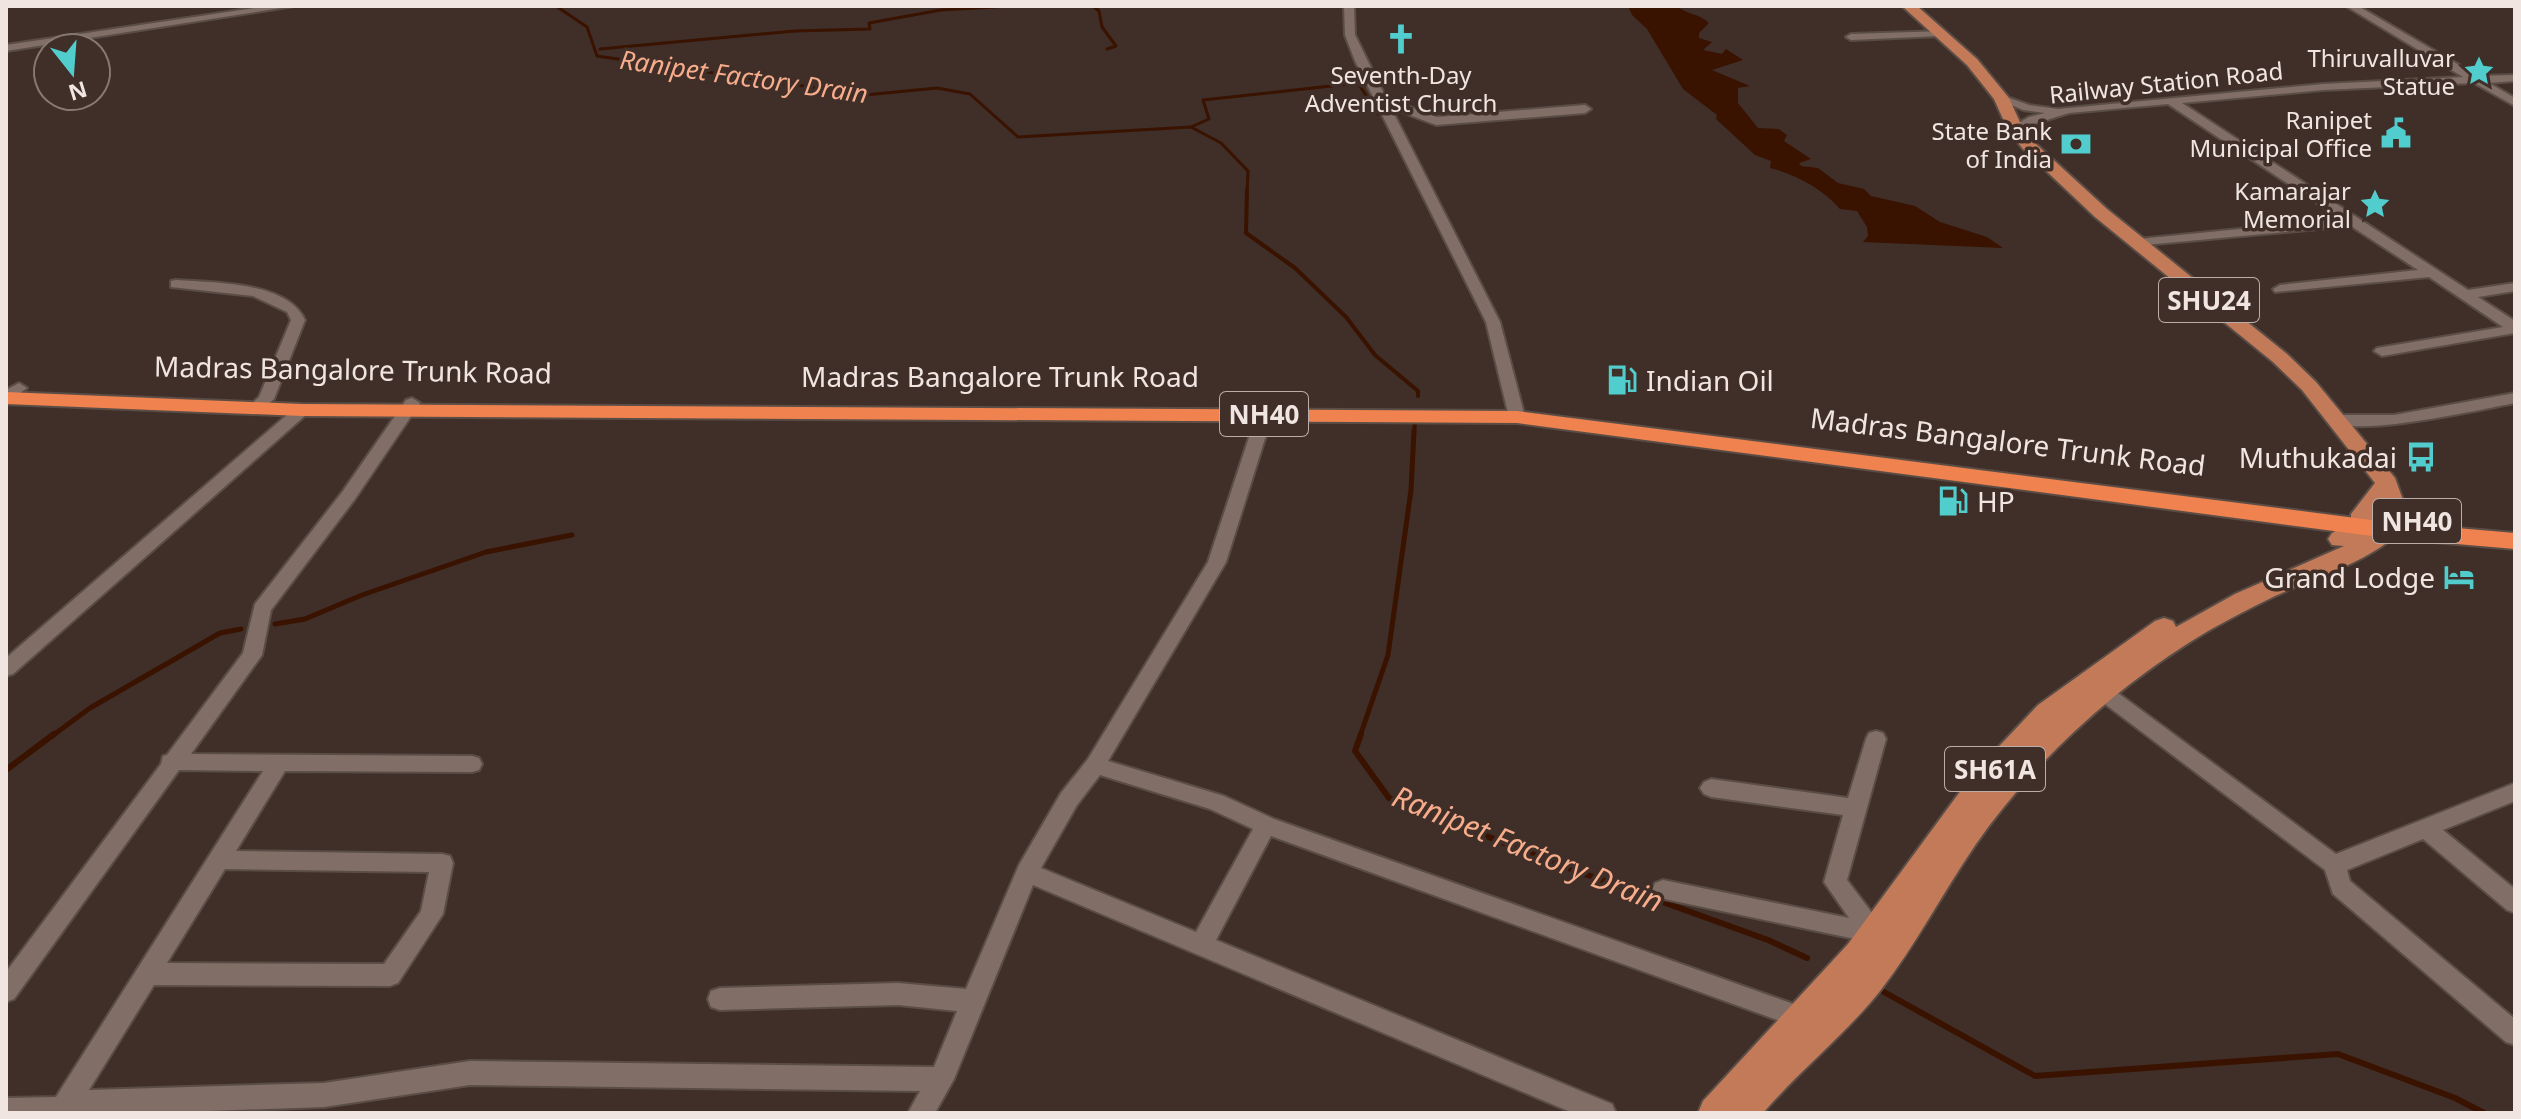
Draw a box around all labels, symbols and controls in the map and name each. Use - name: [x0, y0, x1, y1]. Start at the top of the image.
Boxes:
- church icon: Seventh-Day Adventist Church: [1384, 22, 1418, 56]
- north arrow: [32, 32, 112, 112]
- water label: Ranipet Factory Drain: [618, 41, 870, 111]
- place label: Thiruvalluvar Statue: [2307, 41, 2455, 102]
- street label: Railway Station Road: [2047, 53, 2285, 111]
- place icon: Thiruvalluvar Statue: [2462, 54, 2496, 88]
- place label: Seventh-Day Adventist Church: [1305, 58, 1497, 119]
- text: N: [65, 75, 91, 109]
- place label: Ranipet Municipal Office: [2190, 103, 2372, 164]
- place label: State Bank of India: [1932, 114, 2052, 175]
- public building icon: Ranipet Municipal Office: [2379, 116, 2413, 150]
- bank icon: State Bank of India: [2059, 127, 2093, 161]
- place label: Kamarajar Memorial: [2234, 174, 2351, 235]
- place icon: Kamarajar Memorial: [2358, 187, 2392, 221]
- road number: SHU24: [2159, 278, 2259, 322]
- street label: Madras Bangalore Trunk Road: [154, 347, 552, 391]
- street label: Madras Bangalore Trunk Road: [801, 357, 1199, 395]
- place label: Indian Oil: [1646, 361, 1774, 399]
- fuel station icon: Indian Oil: [1605, 363, 1639, 397]
- road number: NH40: [1220, 392, 1308, 436]
- street label: Madras Bangalore Trunk Road: [1808, 398, 2208, 484]
- place label: Muthukadai: [2239, 438, 2397, 476]
- bus stop icon: Muthukadai: [2404, 440, 2438, 474]
- place label: HP: [1977, 482, 2015, 520]
- fuel station icon: HP: [1936, 484, 1970, 518]
- road number: NH40: [2373, 499, 2461, 543]
- place label: Grand Lodge: [2264, 558, 2435, 596]
- hotel icon: Grand Lodge: [2442, 560, 2476, 594]
- road number: SH61A: [1945, 747, 2045, 791]
- water label: Ranipet Factory Drain: [1387, 775, 1669, 921]

